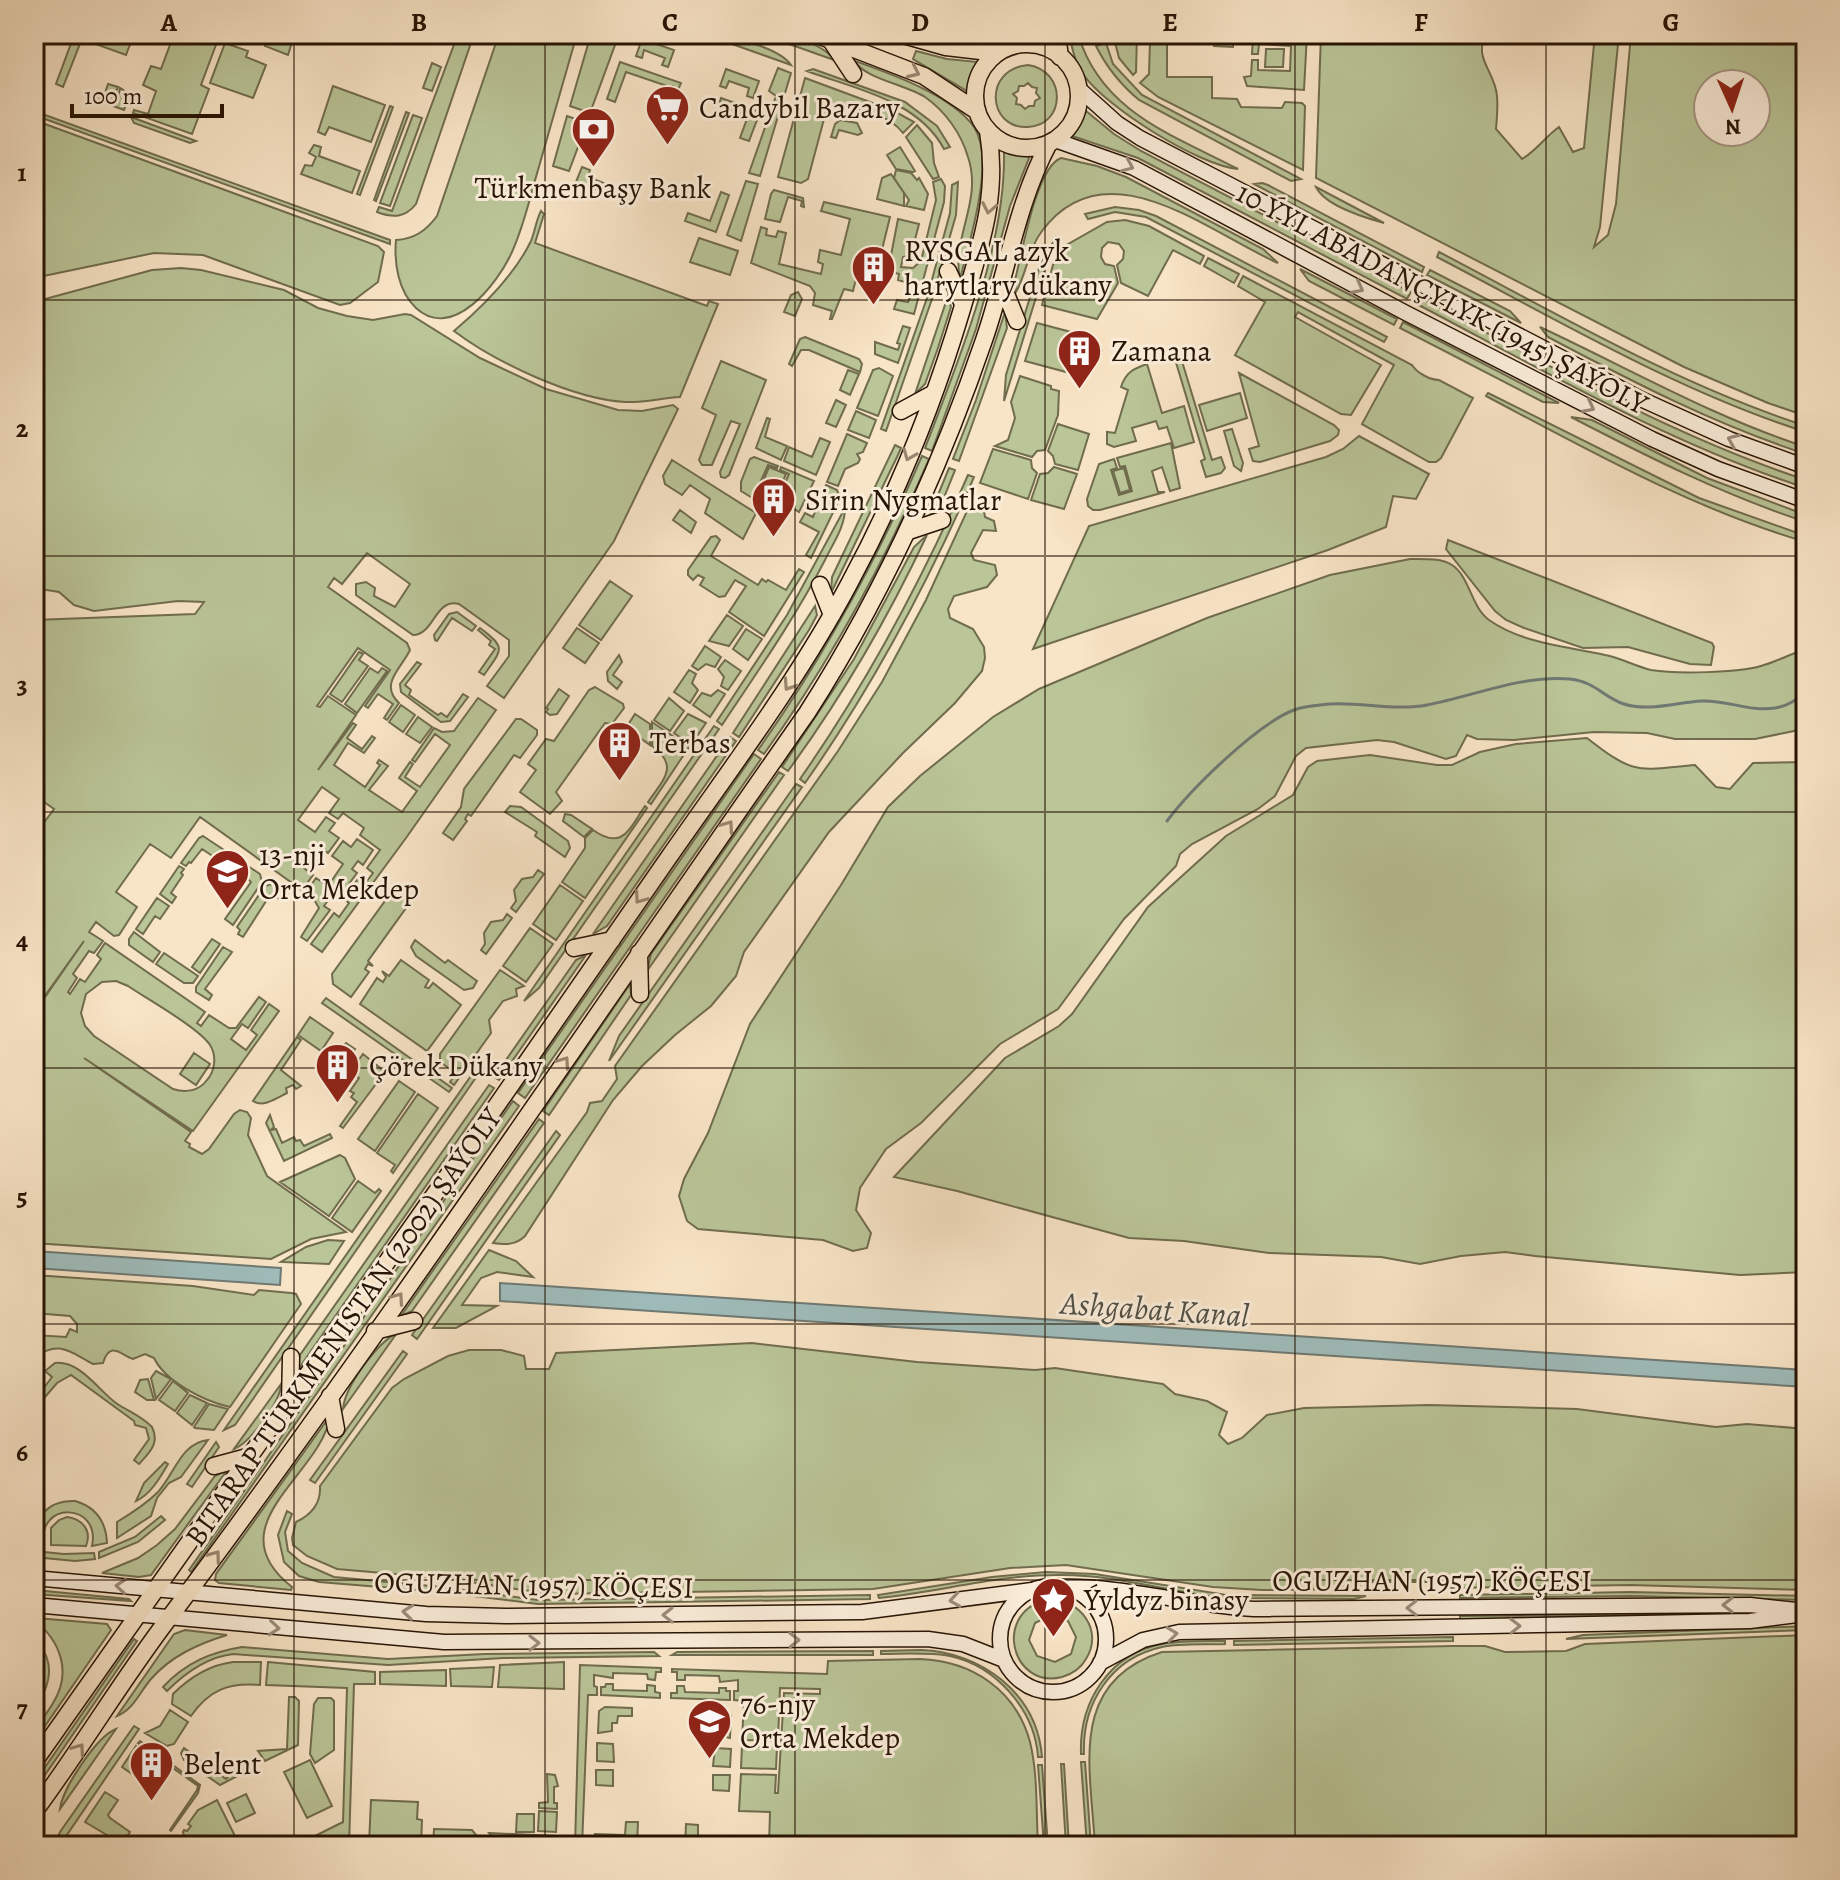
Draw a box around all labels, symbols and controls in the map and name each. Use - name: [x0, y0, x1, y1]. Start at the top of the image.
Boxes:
- text: A: [160, 5, 178, 40]
- text: B: [411, 5, 427, 40]
- text: C: [662, 5, 678, 40]
- text: D: [911, 5, 929, 40]
- text: E: [1162, 5, 1178, 40]
- text: F: [1414, 5, 1428, 40]
- text: G: [1662, 5, 1680, 40]
- one-way arrow: [906, 62, 920, 78]
- scale bar: [72, 68, 222, 118]
- north arrow: [1692, 68, 1772, 148]
- text: 100 m: [84, 80, 143, 112]
- supermarket icon: Candybil Bazary: [644, 84, 692, 147]
- place label: Candybil Bazary: [699, 88, 900, 128]
- bank icon: Türkmenbaşy Bank: [569, 106, 617, 169]
- text: N: [1724, 112, 1742, 142]
- text: 1: [17, 155, 27, 190]
- one-way arrow: [1120, 157, 1135, 173]
- place label: Türkmenbaşy Bank: [475, 168, 711, 208]
- street label: 10 ÝYL ABADANÇYLYK (1945) ŞAÝOLY: [1229, 172, 1656, 424]
- one-way arrow: [981, 201, 998, 214]
- place label: RYSGAL azyk harytlary dükany: [904, 231, 1112, 305]
- building icon: RYSGAL azyk harytlary dükany: [849, 244, 897, 307]
- one-way arrow: [1350, 278, 1364, 293]
- building icon: Zamana: [1056, 327, 1104, 390]
- place label: Zamana: [1111, 331, 1211, 371]
- one-way arrow: [1581, 398, 1595, 413]
- text: 2: [16, 411, 29, 446]
- one-way arrow: [1727, 434, 1741, 450]
- one-way arrow: [903, 447, 919, 461]
- building icon: Sirin Nygmatlar: [750, 476, 798, 539]
- place label: Sirin Nygmatlar: [805, 480, 1002, 520]
- text: 3: [16, 667, 28, 702]
- one-way arrow: [783, 676, 798, 690]
- building icon: Terbas: [595, 719, 643, 782]
- place label: Terbas: [650, 723, 731, 763]
- one-way arrow: [718, 820, 733, 834]
- place label: 13-nji Orta Mekdep: [259, 835, 419, 909]
- school or university icon: 13-nji Orta Mekdep: [204, 848, 252, 911]
- one-way arrow: [635, 890, 650, 904]
- text: 4: [16, 923, 28, 958]
- building icon: Çörek Dükany: [314, 1042, 362, 1105]
- place label: Çörek Dükany: [369, 1046, 543, 1086]
- one-way arrow: [554, 1057, 569, 1071]
- street label: BITARAP TÜRKMENISTAN (2002) ŞAÝOLY: [175, 1099, 511, 1554]
- text: 5: [16, 1179, 28, 1214]
- water label: Ashgabat Kanal: [1057, 1280, 1251, 1338]
- one-way arrow: [388, 1293, 403, 1307]
- text: 6: [16, 1435, 28, 1470]
- one-way arrow: [206, 1550, 220, 1564]
- street label: OGUZHAN (1957) KÖÇESI: [1272, 1561, 1592, 1601]
- street label: OGUZHAN (1957) KÖÇESI: [374, 1562, 694, 1608]
- place icon: Ýyldyz binasy: [1029, 1576, 1077, 1639]
- one-way arrow: [114, 1578, 127, 1595]
- place label: Ýyldyz binasy: [1083, 1580, 1249, 1620]
- one-way arrow: [948, 1591, 962, 1608]
- one-way arrow: [1721, 1596, 1734, 1614]
- one-way arrow: [1405, 1599, 1418, 1617]
- one-way arrow: [401, 1604, 414, 1621]
- one-way arrow: [661, 1606, 674, 1623]
- one-way arrow: [1509, 1617, 1522, 1634]
- one-way arrow: [268, 1619, 281, 1636]
- one-way arrow: [1166, 1625, 1179, 1642]
- one-way arrow: [788, 1631, 801, 1649]
- one-way arrow: [528, 1634, 541, 1652]
- place label: 76-njy Orta Mekdep: [740, 1684, 900, 1758]
- text: 7: [16, 1691, 28, 1726]
- school or university icon: 76-njy Orta Mekdep: [685, 1697, 733, 1760]
- building icon: Belent: [128, 1740, 176, 1803]
- one-way arrow: [69, 1743, 84, 1757]
- place label: Belent: [183, 1744, 261, 1784]

